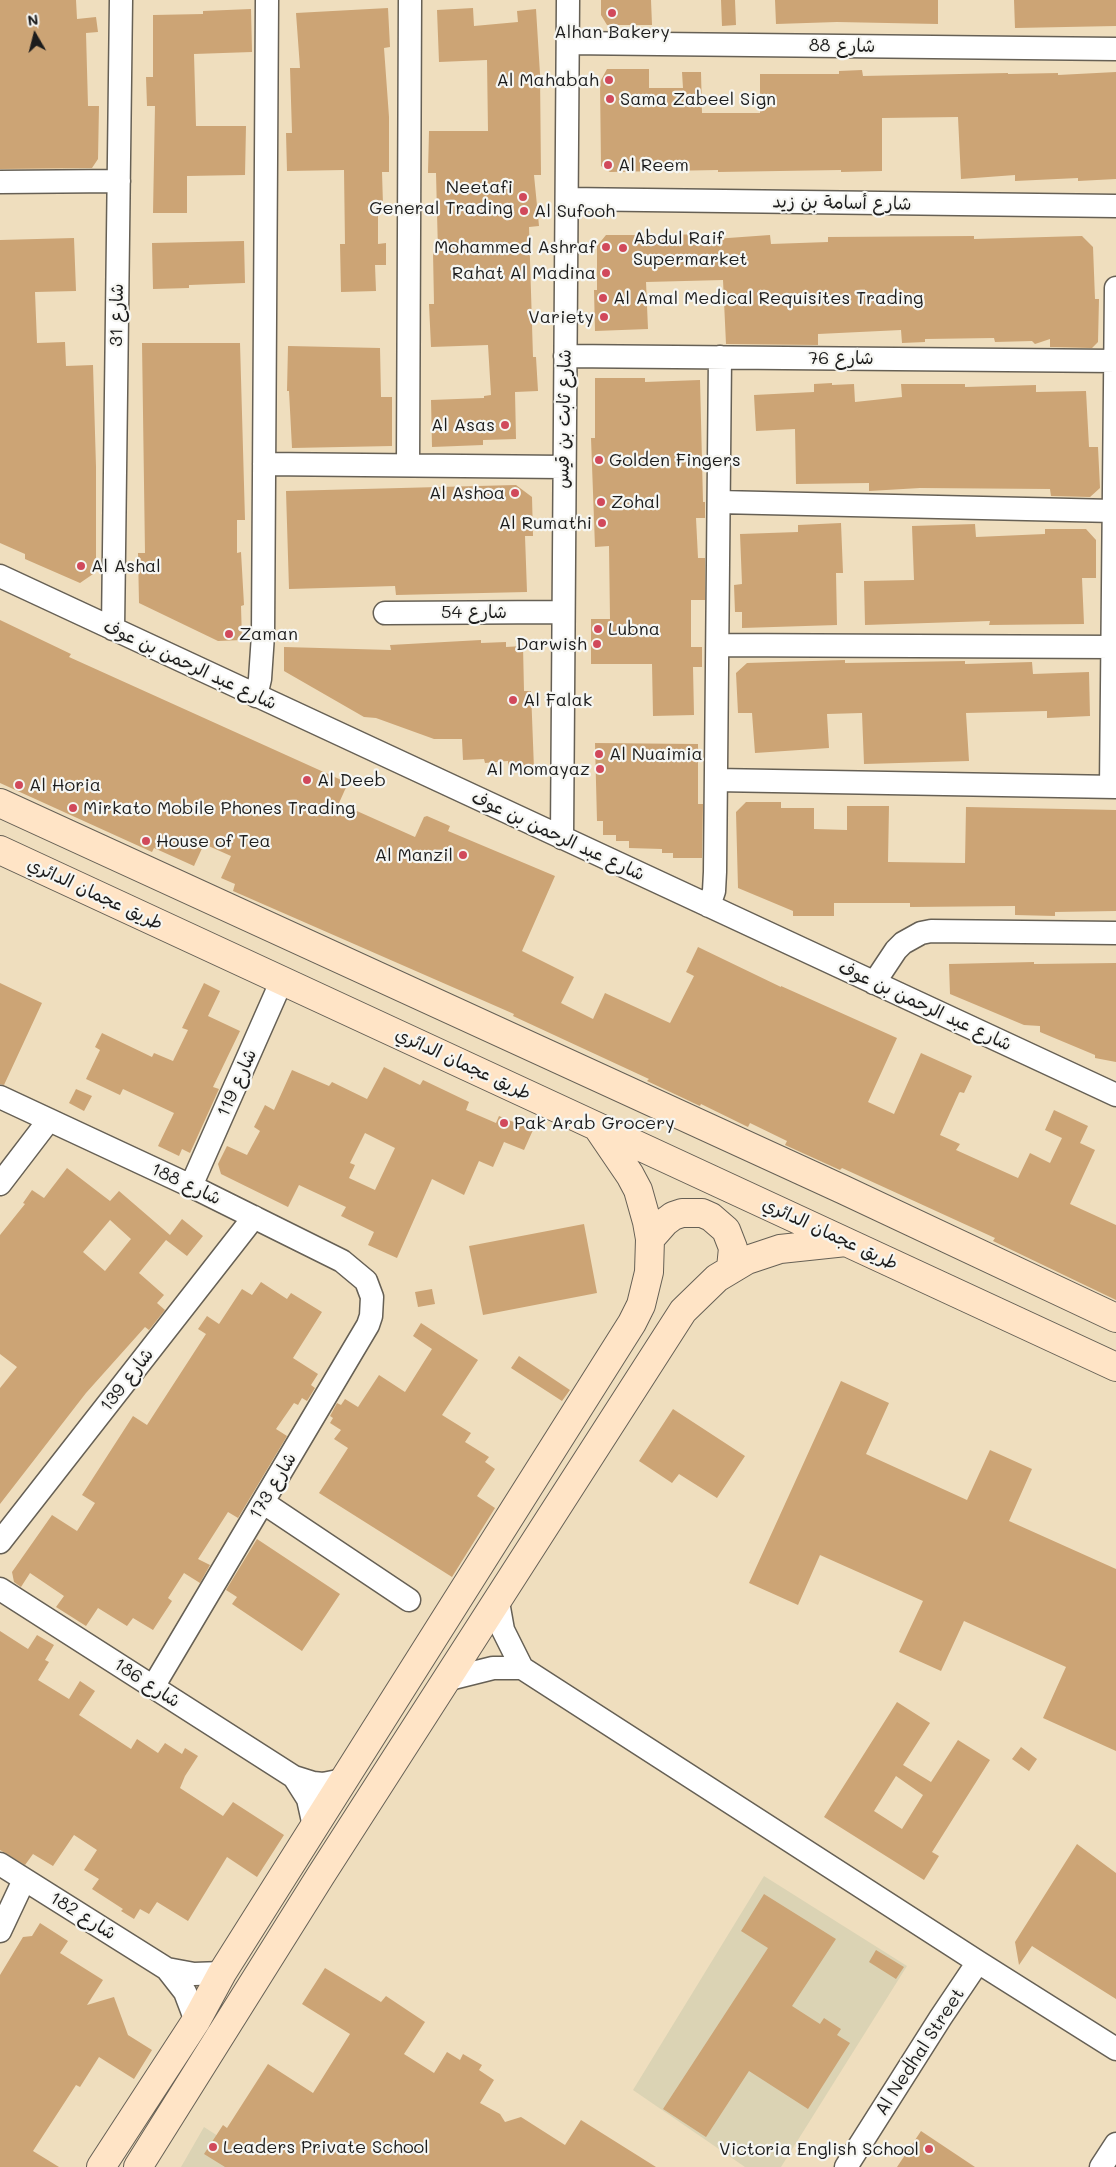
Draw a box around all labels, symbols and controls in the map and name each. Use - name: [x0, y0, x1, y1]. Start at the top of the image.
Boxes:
- marker: Alhan Bakery: [606, 7, 618, 19]
- north arrow: [10, 10, 60, 60]
- text: N: [26, 10, 39, 30]
- place label: Alhan Bakery: [554, 21, 670, 43]
- street label: شارع 88: [809, 35, 875, 57]
- place label: Al Mahabah: [497, 69, 599, 91]
- marker: Al Mahabah: [603, 74, 615, 86]
- place label: Sama Zabeel Sign: [620, 88, 776, 110]
- marker: Sama Zabeel Sign: [604, 93, 616, 105]
- place label: Al Reem: [618, 154, 689, 176]
- marker: Al Reem: [602, 159, 614, 171]
- place label: Neetafi General Trading: [369, 176, 513, 218]
- marker: Neetafi General Trading: [517, 191, 529, 203]
- street label: شارع أسامة بن زيد: [772, 191, 912, 215]
- place label: Al Sufooh: [534, 200, 615, 222]
- marker: Al Sufooh: [518, 205, 530, 217]
- place label: Abdul Raif Supermarket: [633, 227, 747, 270]
- place label: Mohammed Ashraf: [434, 236, 596, 258]
- marker: Mohammed Ashraf: [600, 241, 612, 253]
- marker: Abdul Raif Supermarket: [617, 242, 629, 254]
- place label: Rahat Al Madina: [452, 262, 596, 284]
- marker: Rahat Al Madina: [600, 267, 612, 279]
- street label: شارع 31: [106, 283, 128, 347]
- place label: Al Amal Medical Requisites Trading: [613, 287, 924, 309]
- marker: Al Amal Medical Requisites Trading: [597, 292, 609, 304]
- place label: Variety: [528, 306, 594, 328]
- marker: Variety: [598, 311, 610, 323]
- street label: شارع 76: [808, 347, 874, 369]
- street label: شارع ثابت بن قيس: [552, 349, 576, 489]
- place label: Al Asas: [431, 414, 495, 436]
- marker: Al Asas: [499, 419, 511, 431]
- place label: Golden Fingers: [609, 449, 741, 471]
- marker: Golden Fingers: [593, 454, 605, 466]
- place label: Al Ashoa: [429, 482, 505, 504]
- marker: Al Ashoa: [509, 487, 521, 499]
- place label: Zohal: [611, 491, 660, 513]
- marker: Zohal: [595, 496, 607, 508]
- place label: Al Rumathi: [499, 512, 592, 534]
- marker: Al Rumathi: [596, 517, 608, 529]
- place label: Al Ashal: [91, 555, 161, 577]
- marker: Al Ashal: [75, 560, 87, 572]
- street label: شارع 54: [441, 601, 507, 623]
- street label: شارع عبد الرحمن بن عوف: [100, 615, 280, 715]
- place label: Lubna: [608, 618, 660, 640]
- place label: Zaman: [239, 623, 298, 645]
- marker: Lubna: [592, 623, 604, 635]
- marker: Zaman: [223, 628, 235, 640]
- place label: Darwish: [516, 633, 587, 655]
- marker: Darwish: [591, 638, 603, 650]
- place label: Al Falak: [523, 689, 592, 711]
- marker: Al Falak: [507, 694, 519, 706]
- place label: Al Nuaimia: [609, 743, 703, 765]
- marker: Al Nuaimia: [593, 748, 605, 760]
- place label: Al Momayaz: [486, 758, 590, 780]
- marker: Al Momayaz: [594, 763, 606, 775]
- place label: Al Deeb: [317, 769, 386, 791]
- place label: Al Horia: [29, 774, 101, 796]
- marker: Al Deeb: [301, 774, 313, 786]
- marker: Al Horia: [13, 779, 25, 791]
- street label: شارع عبد الرحمن بن عوف: [468, 786, 648, 886]
- place label: Mirkato Mobile Phones Trading: [83, 797, 355, 819]
- marker: Mirkato Mobile Phones Trading: [67, 802, 79, 814]
- place label: House of Tea: [156, 830, 271, 852]
- marker: House of Tea: [140, 835, 152, 847]
- place label: Al Manzil: [375, 844, 453, 866]
- marker: Al Manzil: [457, 849, 469, 861]
- street label: طريق عجمان الدائري: [24, 853, 166, 935]
- street label: شارع عبد الرحمن بن عوف: [835, 956, 1015, 1056]
- street label: طريق عجمان الدائري: [392, 1023, 534, 1105]
- street label: شارع 119: [213, 1046, 261, 1120]
- place label: Pak Arab Grocery: [514, 1112, 675, 1134]
- marker: Pak Arab Grocery: [498, 1117, 510, 1129]
- street label: شارع 188: [148, 1158, 224, 1210]
- street label: طريق عجمان الدائري: [759, 1193, 901, 1275]
- street label: شارع 139: [96, 1344, 158, 1416]
- street label: شارع 173: [245, 1449, 301, 1523]
- street label: شارع 186: [110, 1654, 184, 1712]
- street label: شارع 182: [46, 1887, 120, 1945]
- street label: Al Nedhal Street: [871, 1984, 969, 2120]
- place label: Leaders Private School: [223, 2136, 429, 2158]
- place label: Victoria English School: [719, 2138, 919, 2160]
- marker: Leaders Private School: [207, 2141, 219, 2153]
- marker: Victoria English School: [923, 2143, 935, 2155]

